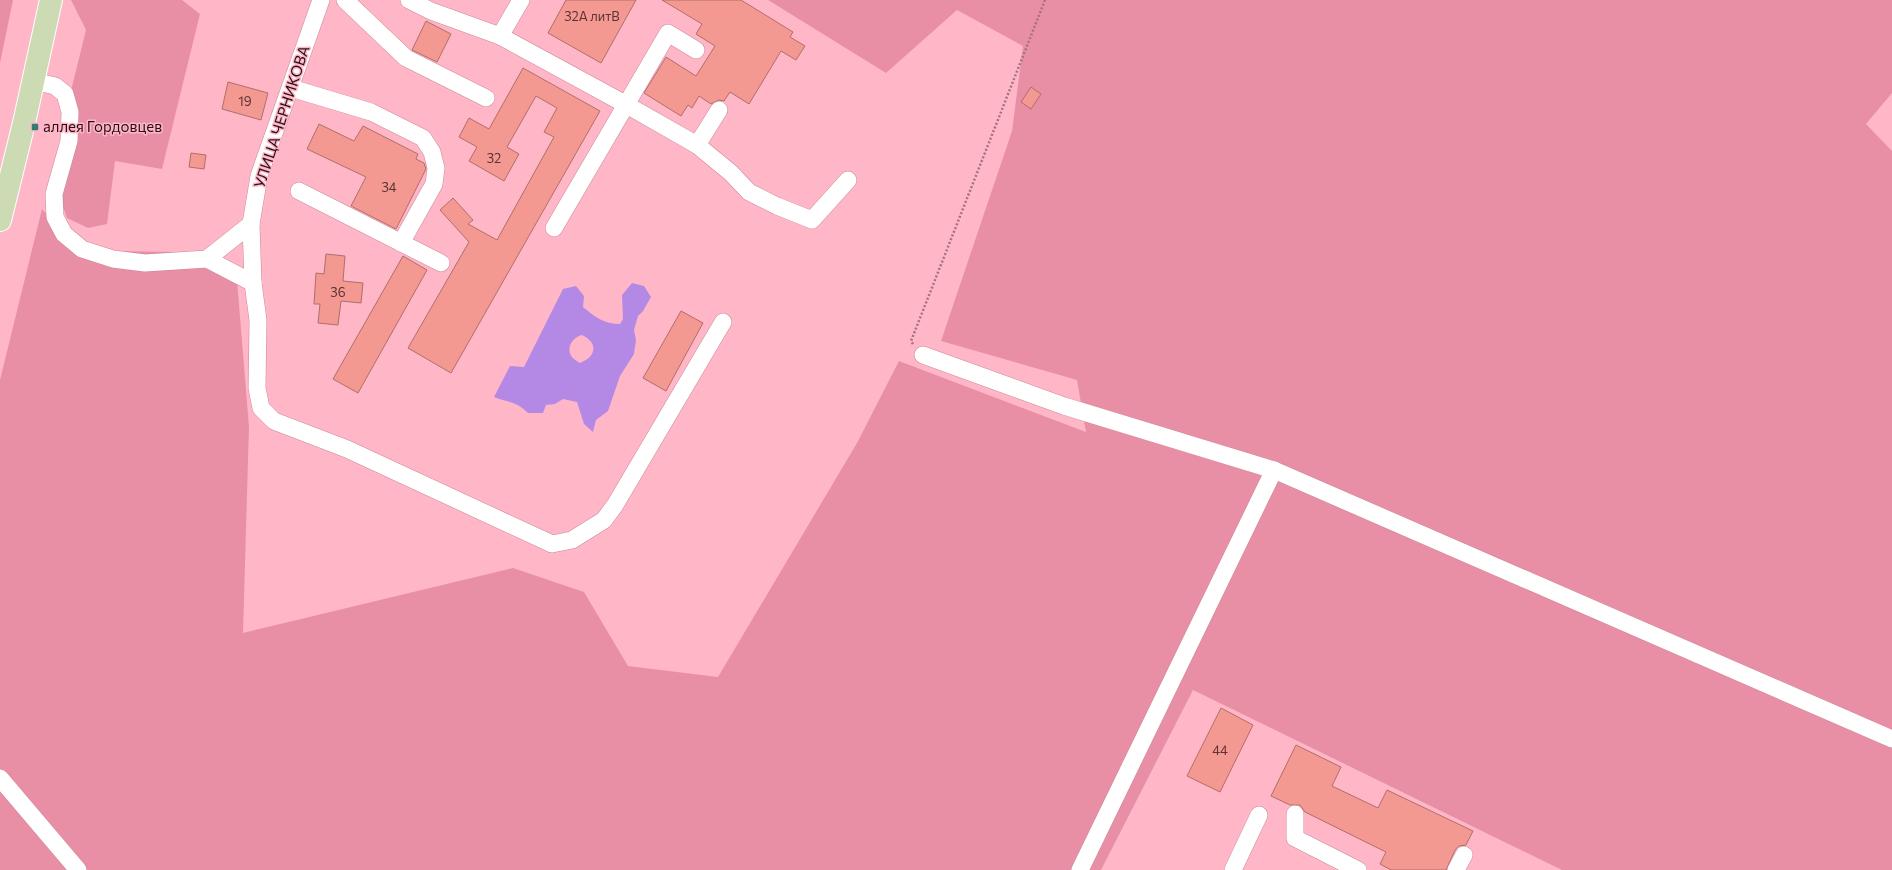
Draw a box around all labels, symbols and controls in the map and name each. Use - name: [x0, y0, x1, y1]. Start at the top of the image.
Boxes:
- house number: 32А литВ: [564, 8, 620, 24]
- street label: УЛИЦА ЧЕРНИКОВА: [249, 43, 313, 190]
- house number: 19: [238, 93, 252, 109]
- place label: аллея Гордовцев: [43, 117, 162, 135]
- marker: аллея Гордовцев: [30, 122, 40, 132]
- house number: 32: [487, 150, 501, 166]
- house number: 34: [381, 179, 397, 195]
- house number: 36: [330, 284, 346, 300]
- house number: 44: [1212, 742, 1228, 758]

